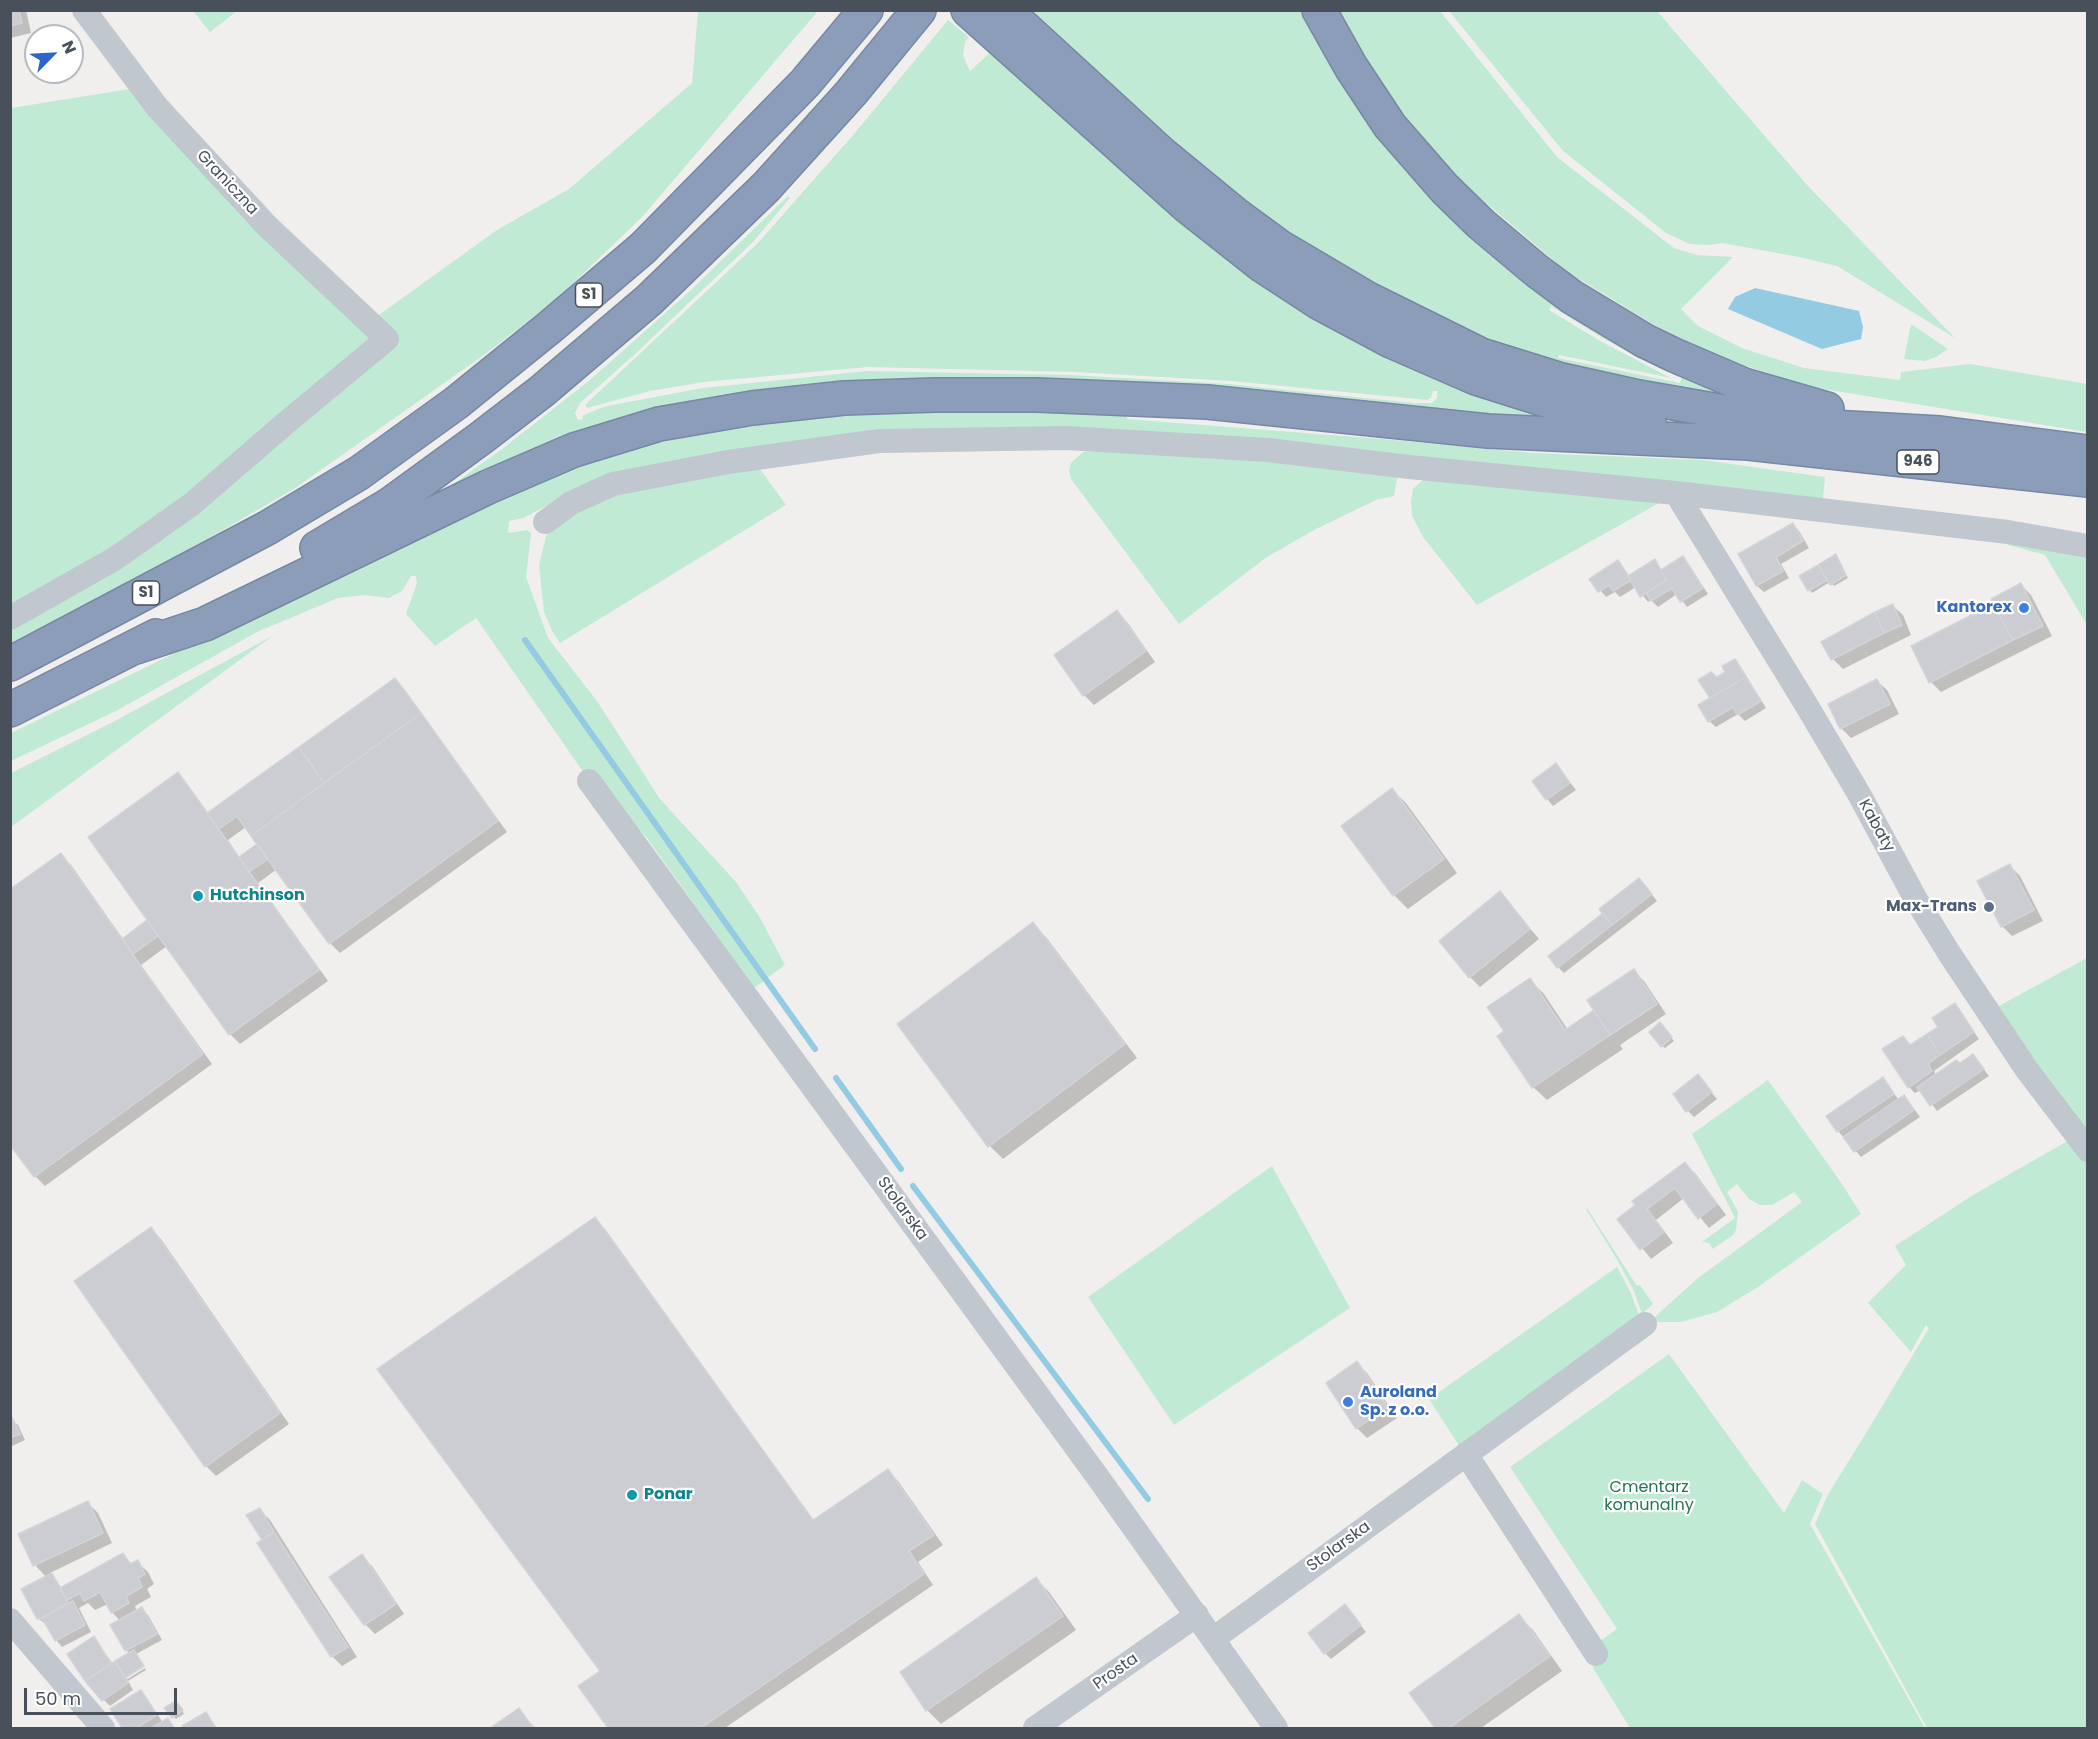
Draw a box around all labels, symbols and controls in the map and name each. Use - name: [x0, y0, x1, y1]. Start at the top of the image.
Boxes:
- north arrow: [24, 24, 84, 84]
- text: N: [56, 37, 82, 57]
- street label: Graniczna: [192, 147, 262, 219]
- road number: S1: [576, 283, 602, 307]
- road number: 946: [1897, 450, 1939, 474]
- road number: S1: [132, 581, 160, 605]
- place label: Kantorex: [1936, 598, 2012, 618]
- marker: Kantorex: [2017, 601, 2031, 615]
- street label: Kabaty: [1854, 796, 1898, 856]
- place label: Hutchinson: [210, 886, 305, 906]
- marker: Hutchinson: [191, 889, 205, 903]
- place label: Max-Trans: [1886, 897, 1977, 917]
- marker: Max-Trans: [1982, 900, 1996, 914]
- street label: Stolarska: [873, 1174, 931, 1244]
- place label: Auroland Sp. z o.o.: [1360, 1383, 1437, 1421]
- marker: Auroland Sp. z o.o.: [1341, 1395, 1355, 1409]
- park label: Cmentarz komunalny: [1604, 1478, 1694, 1516]
- place label: Ponar: [644, 1485, 693, 1505]
- marker: Ponar: [625, 1488, 639, 1502]
- street label: Stolarska: [1304, 1518, 1374, 1576]
- street label: Prosta: [1090, 1650, 1142, 1694]
- scale bar: [27, 1676, 180, 1714]
- text: 50 m: [35, 1686, 81, 1711]

